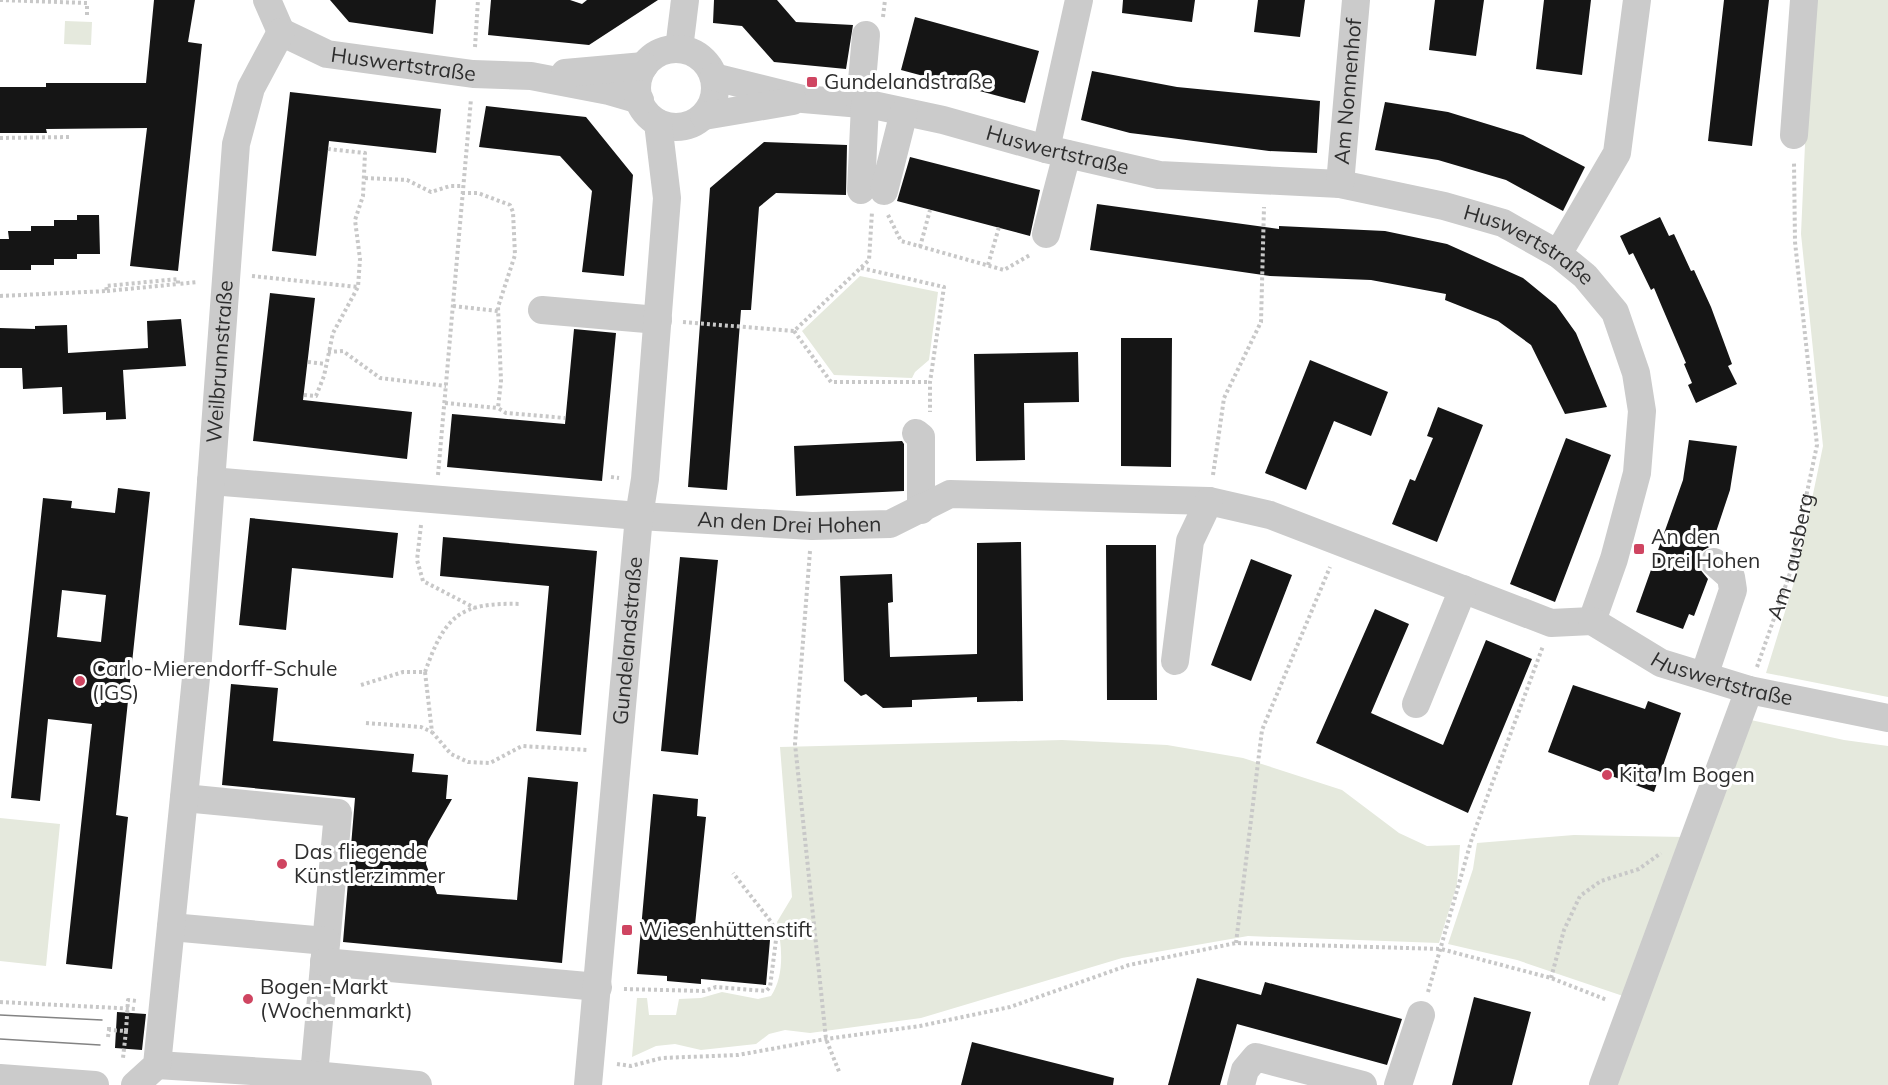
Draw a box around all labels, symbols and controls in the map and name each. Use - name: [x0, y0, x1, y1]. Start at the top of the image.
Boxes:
- street label: Am Nonnenhof: [1328, 16, 1366, 165]
- street label: Huswertstraße: [329, 41, 478, 86]
- place label: Gundelandstraße: [824, 68, 993, 94]
- marker: Gundelandstraße: [805, 75, 819, 89]
- street label: Huswertstraße: [983, 119, 1132, 180]
- street label: Huswertstraße: [1461, 198, 1601, 290]
- street label: Weilbrunnstraße: [200, 279, 238, 444]
- street label: Am Lausberg: [1761, 490, 1819, 623]
- street label: An den Drei Hohen: [697, 505, 882, 538]
- place label: An den Drei Hohen: [1651, 523, 1760, 573]
- marker: An den Drei Hohen: [1632, 542, 1646, 556]
- street label: Gundelandstraße: [606, 555, 647, 726]
- street label: Huswertstraße: [1646, 646, 1795, 710]
- place label: Carlo-Mierendorff-Schule (IGS): [92, 655, 338, 705]
- marker: Carlo-Mierendorff-Schule (IGS): [73, 674, 87, 688]
- place label: Kita Im Bogen: [1619, 761, 1755, 787]
- marker: Kita Im Bogen: [1600, 768, 1614, 782]
- place label: Das fliegende Künstlerzimmer: [294, 838, 445, 888]
- marker: Das fliegende Künstlerzimmer: [275, 857, 289, 871]
- place label: Wiesenhüttenstift: [639, 916, 812, 942]
- marker: Wiesenhüttenstift: [620, 923, 634, 937]
- place label: Bogen-Markt (Wochenmarkt): [260, 973, 413, 1023]
- marker: Bogen-Markt (Wochenmarkt): [241, 992, 255, 1006]

